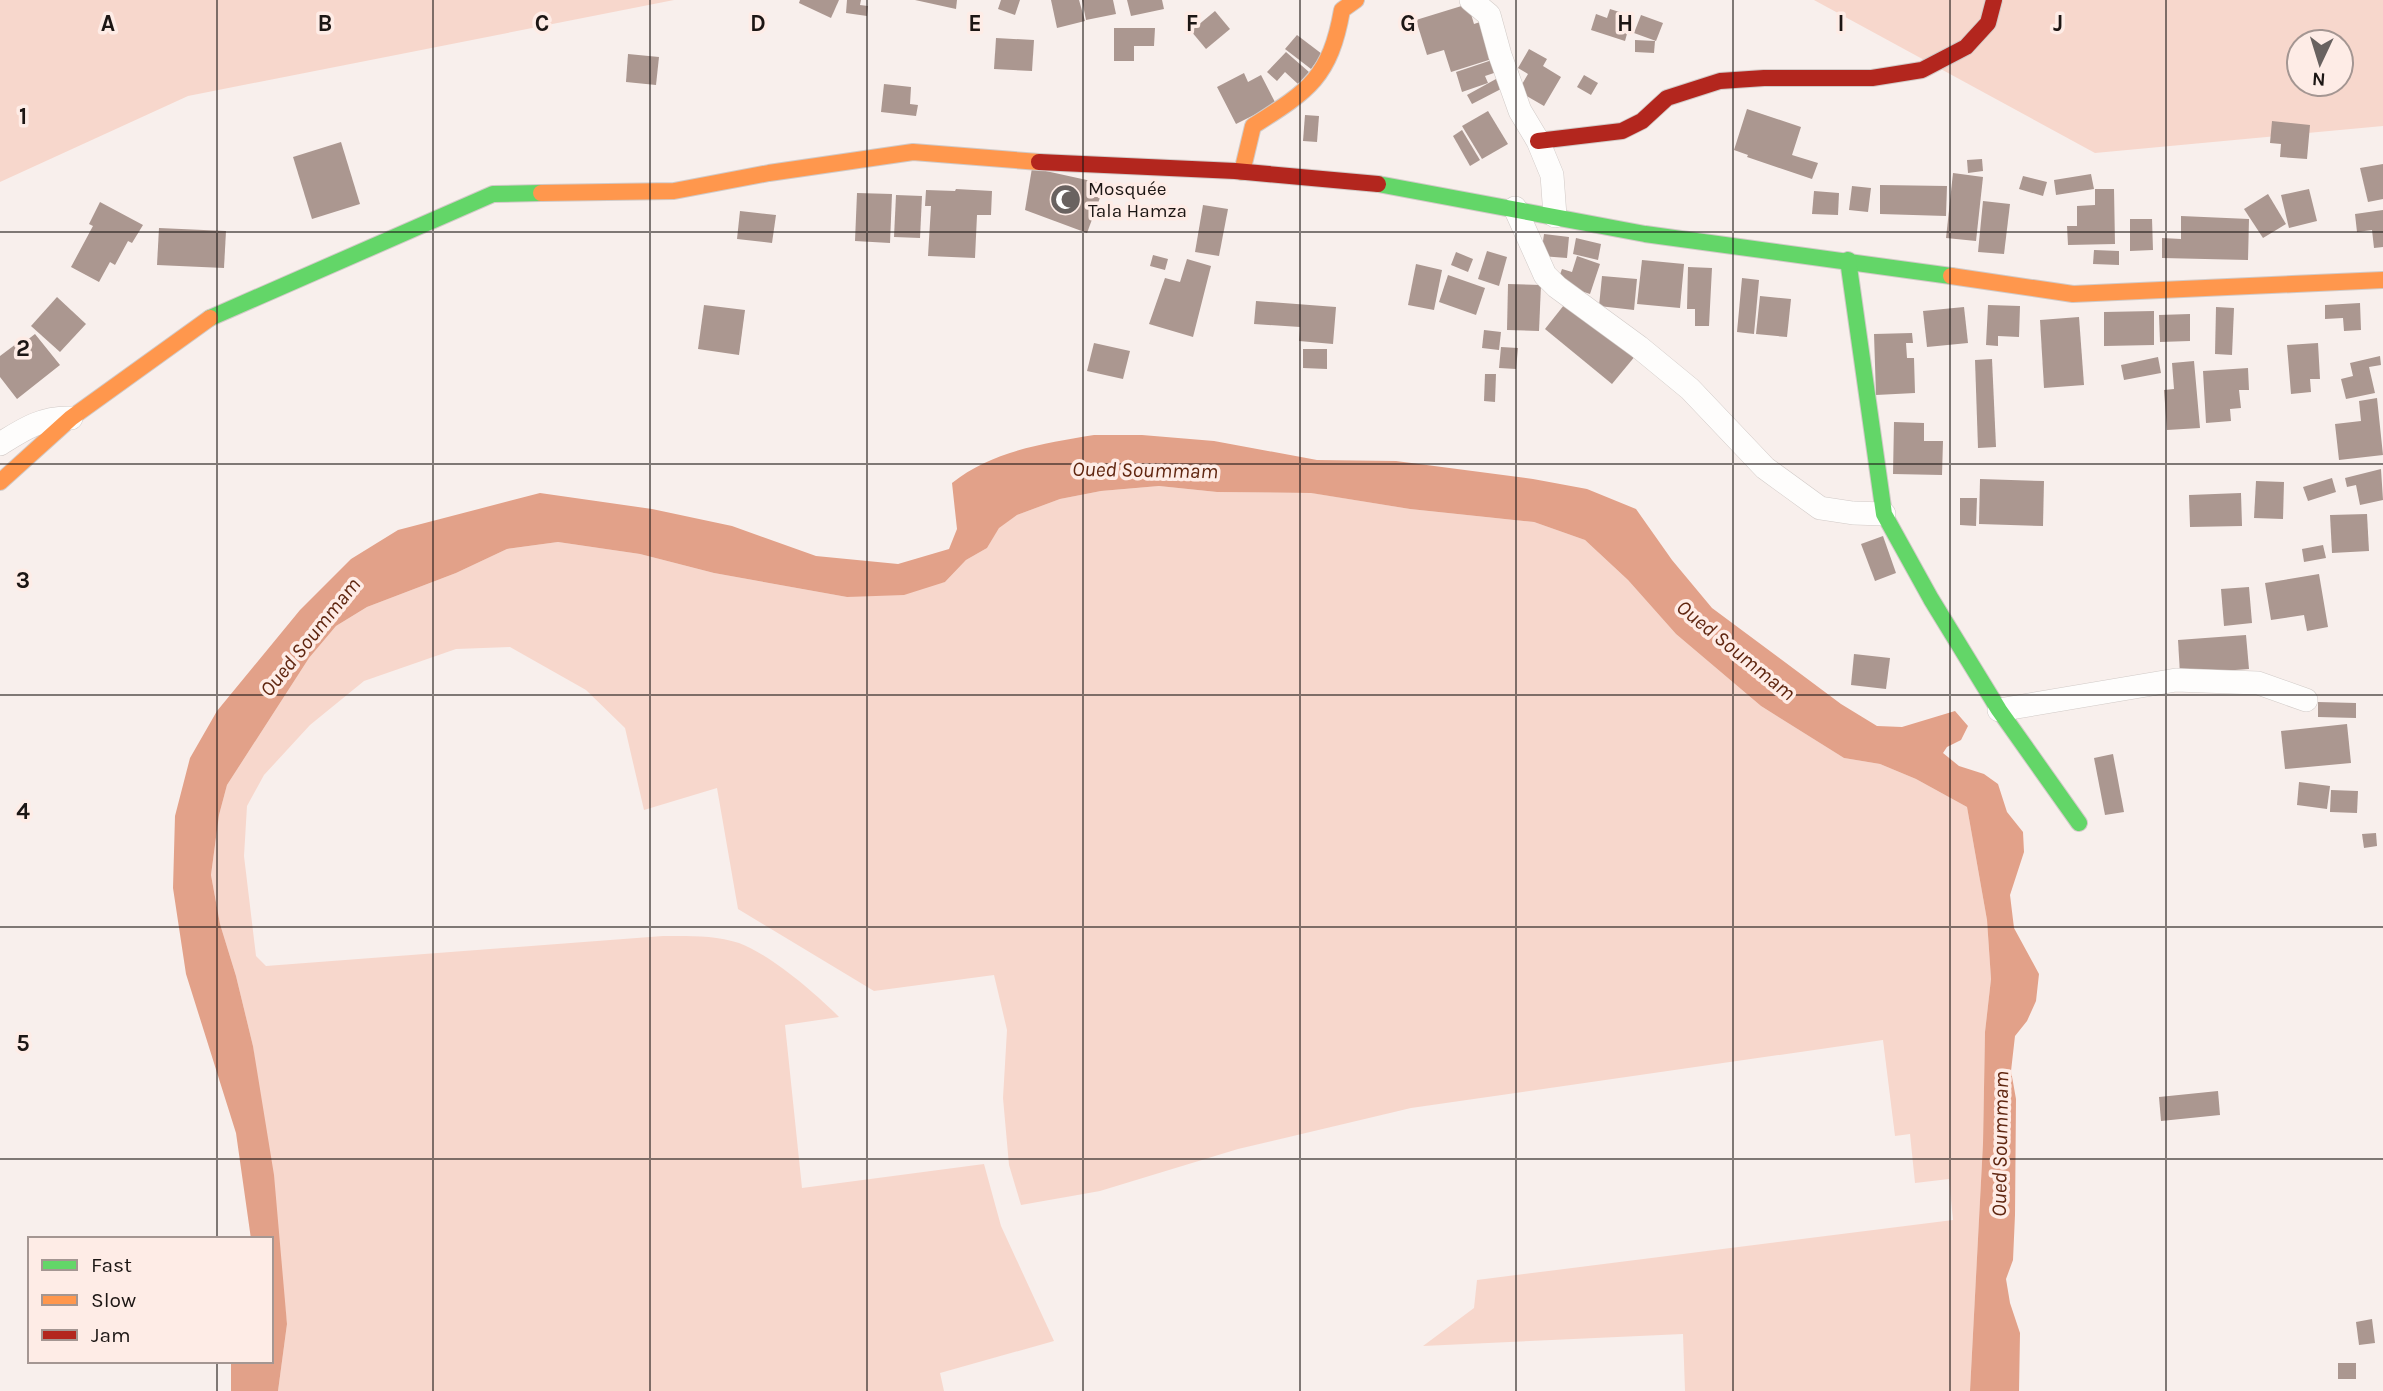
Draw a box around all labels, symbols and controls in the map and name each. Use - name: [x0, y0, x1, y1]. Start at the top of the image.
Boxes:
- text: A: [101, 10, 115, 37]
- text: B: [318, 10, 332, 37]
- text: C: [535, 10, 549, 37]
- text: D: [750, 10, 766, 37]
- text: E: [968, 10, 982, 37]
- text: F: [1186, 10, 1198, 37]
- text: G: [1400, 10, 1416, 37]
- text: H: [1617, 10, 1633, 37]
- text: I: [1837, 10, 1845, 37]
- text: J: [2053, 10, 2063, 37]
- north arrow: [2285, 28, 2355, 98]
- text: N: [2311, 68, 2326, 90]
- text: 1: [19, 103, 27, 130]
- place label: Mosquée Tala Hamza: [1088, 178, 1187, 222]
- mosque icon: Mosquée Tala Hamza: [1048, 183, 1082, 217]
- text: 2: [16, 335, 30, 362]
- water label: Oued Soummam: [1072, 457, 1218, 483]
- text: 3: [16, 567, 30, 594]
- water label: Oued Soummam: [255, 573, 365, 701]
- water label: Oued Soummam: [1672, 595, 1800, 705]
- text: 4: [16, 798, 30, 825]
- text: 5: [16, 1030, 30, 1057]
- water label: Oued Soummam: [1987, 1071, 2013, 1217]
- legend: [28, 1237, 273, 1363]
- text: Fast: [91, 1253, 132, 1277]
- text: Slow: [91, 1288, 136, 1312]
- text: Jam: [91, 1323, 131, 1347]

